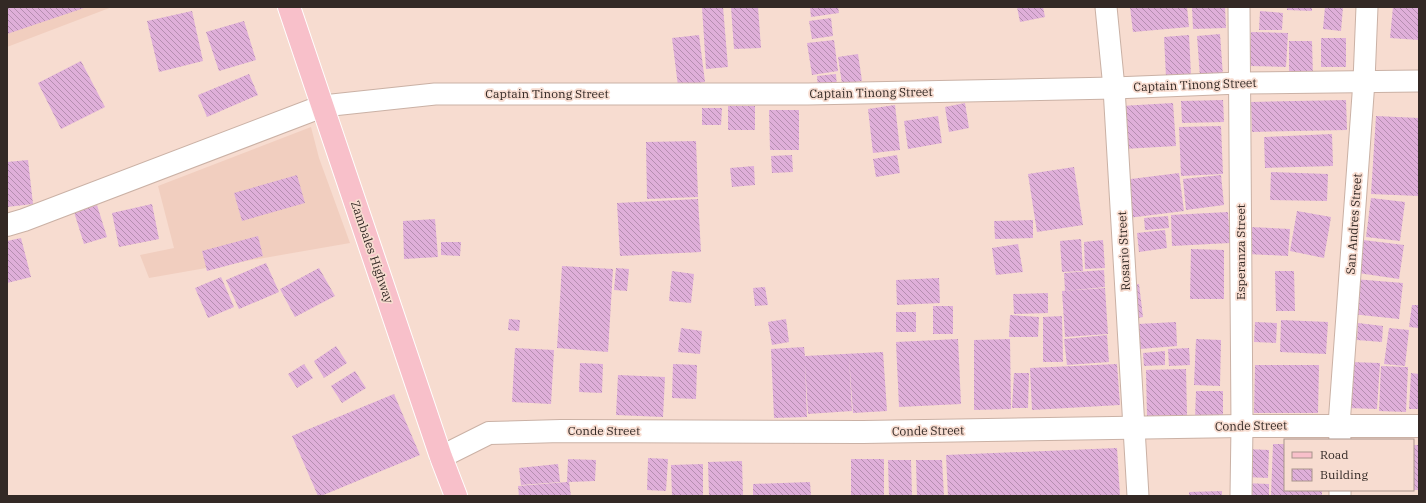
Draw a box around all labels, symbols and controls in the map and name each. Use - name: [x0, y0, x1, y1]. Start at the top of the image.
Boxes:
- street label: Captain Tinong Street: [1133, 75, 1257, 94]
- street label: Captain Tinong Street: [809, 84, 933, 101]
- street label: Captain Tinong Street: [485, 86, 609, 101]
- street label: San Andres Street: [1342, 173, 1365, 275]
- street label: Zambales Highway: [348, 199, 397, 306]
- street label: Esperanza Street: [1233, 204, 1248, 300]
- street label: Rosario Street: [1114, 211, 1133, 291]
- street label: Conde Street: [1215, 417, 1287, 434]
- street label: Conde Street: [892, 422, 964, 439]
- street label: Conde Street: [568, 423, 640, 438]
- legend: [1284, 439, 1414, 491]
- text: Road: [1320, 447, 1349, 462]
- text: Building: [1320, 467, 1368, 482]

